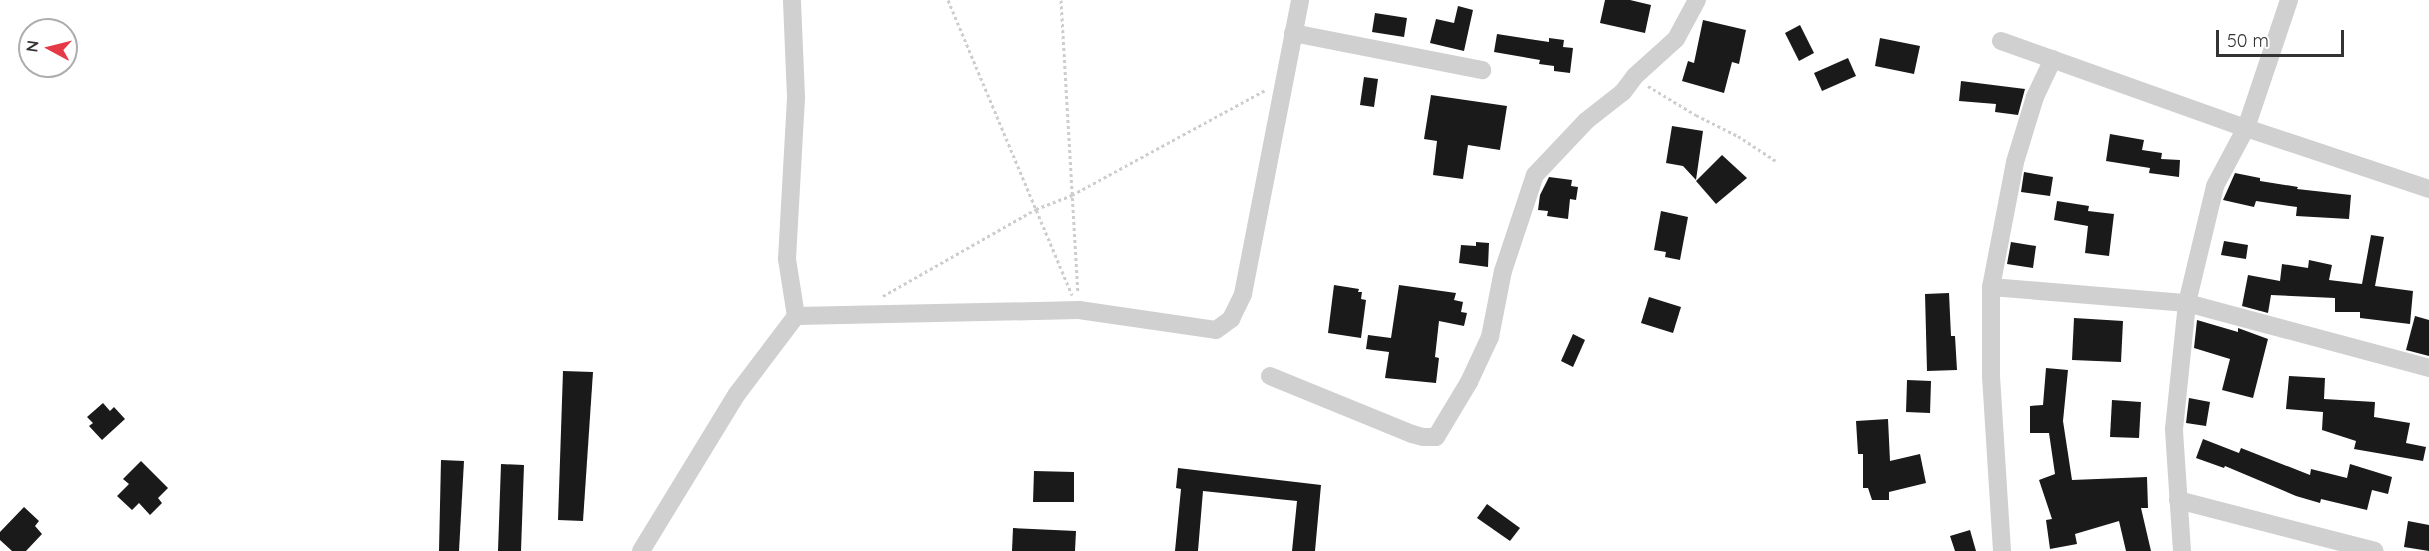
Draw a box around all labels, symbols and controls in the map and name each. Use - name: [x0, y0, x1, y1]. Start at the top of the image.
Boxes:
- north arrow: [18, 18, 78, 78]
- scale bar: [2219, 18, 2346, 56]
- text: 50 m: [2227, 29, 2269, 52]
- text: N: [21, 39, 43, 53]

